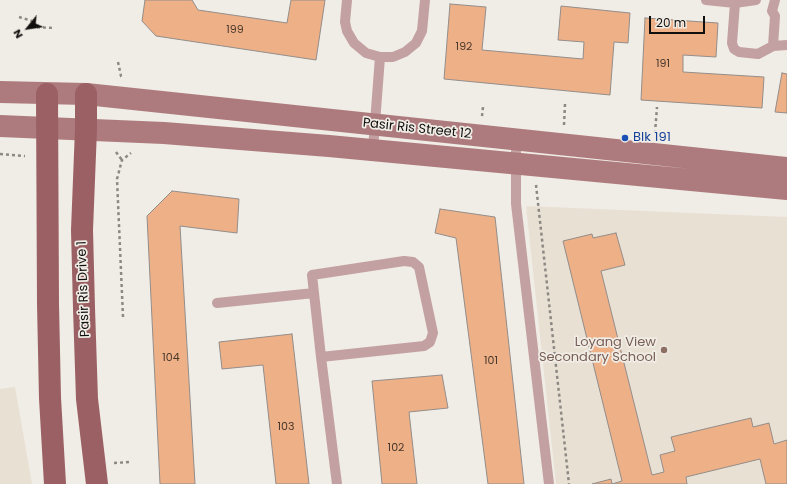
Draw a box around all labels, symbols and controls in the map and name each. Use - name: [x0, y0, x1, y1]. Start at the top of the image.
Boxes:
- north arrow: [8, 8, 48, 48]
- scale bar: [651, 8, 707, 34]
- text: 20 m: [656, 14, 686, 31]
- house number: 199: [226, 23, 244, 37]
- text: N: [9, 26, 27, 42]
- house number: 192: [456, 40, 472, 54]
- house number: 191: [656, 57, 670, 71]
- street label: Pasir Ris Street 12: [362, 116, 472, 142]
- place label: Blk 191: [633, 130, 671, 146]
- marker: Blk 191: [620, 133, 630, 143]
- street label: Pasir Ris Drive 1: [75, 241, 93, 337]
- place label: Loyang View Secondary School: [539, 335, 656, 366]
- marker: Loyang View Secondary School: [659, 345, 669, 355]
- house number: 104: [162, 351, 180, 365]
- house number: 101: [484, 354, 498, 368]
- house number: 103: [278, 420, 294, 434]
- house number: 102: [388, 441, 404, 455]

